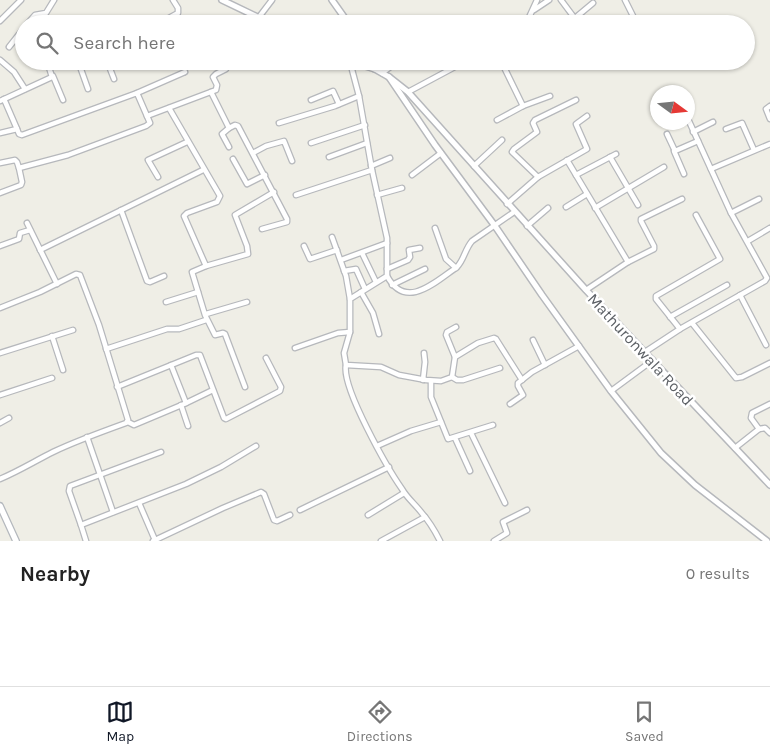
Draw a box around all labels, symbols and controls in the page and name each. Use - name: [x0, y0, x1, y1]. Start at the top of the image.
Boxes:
- search box: [15, 15, 755, 70]
- icon: search: [33, 29, 61, 57]
- text: Search here: [73, 32, 175, 54]
- north arrow: [650, 85, 695, 130]
- street label: Mathuronwala Road: [584, 289, 697, 409]
- text: Nearby: [20, 562, 90, 586]
- text: 0 results: [686, 564, 750, 583]
- tab: Map: [106, 698, 134, 745]
- tab: Directions: [347, 698, 413, 745]
- tab: Saved: [625, 698, 664, 745]

